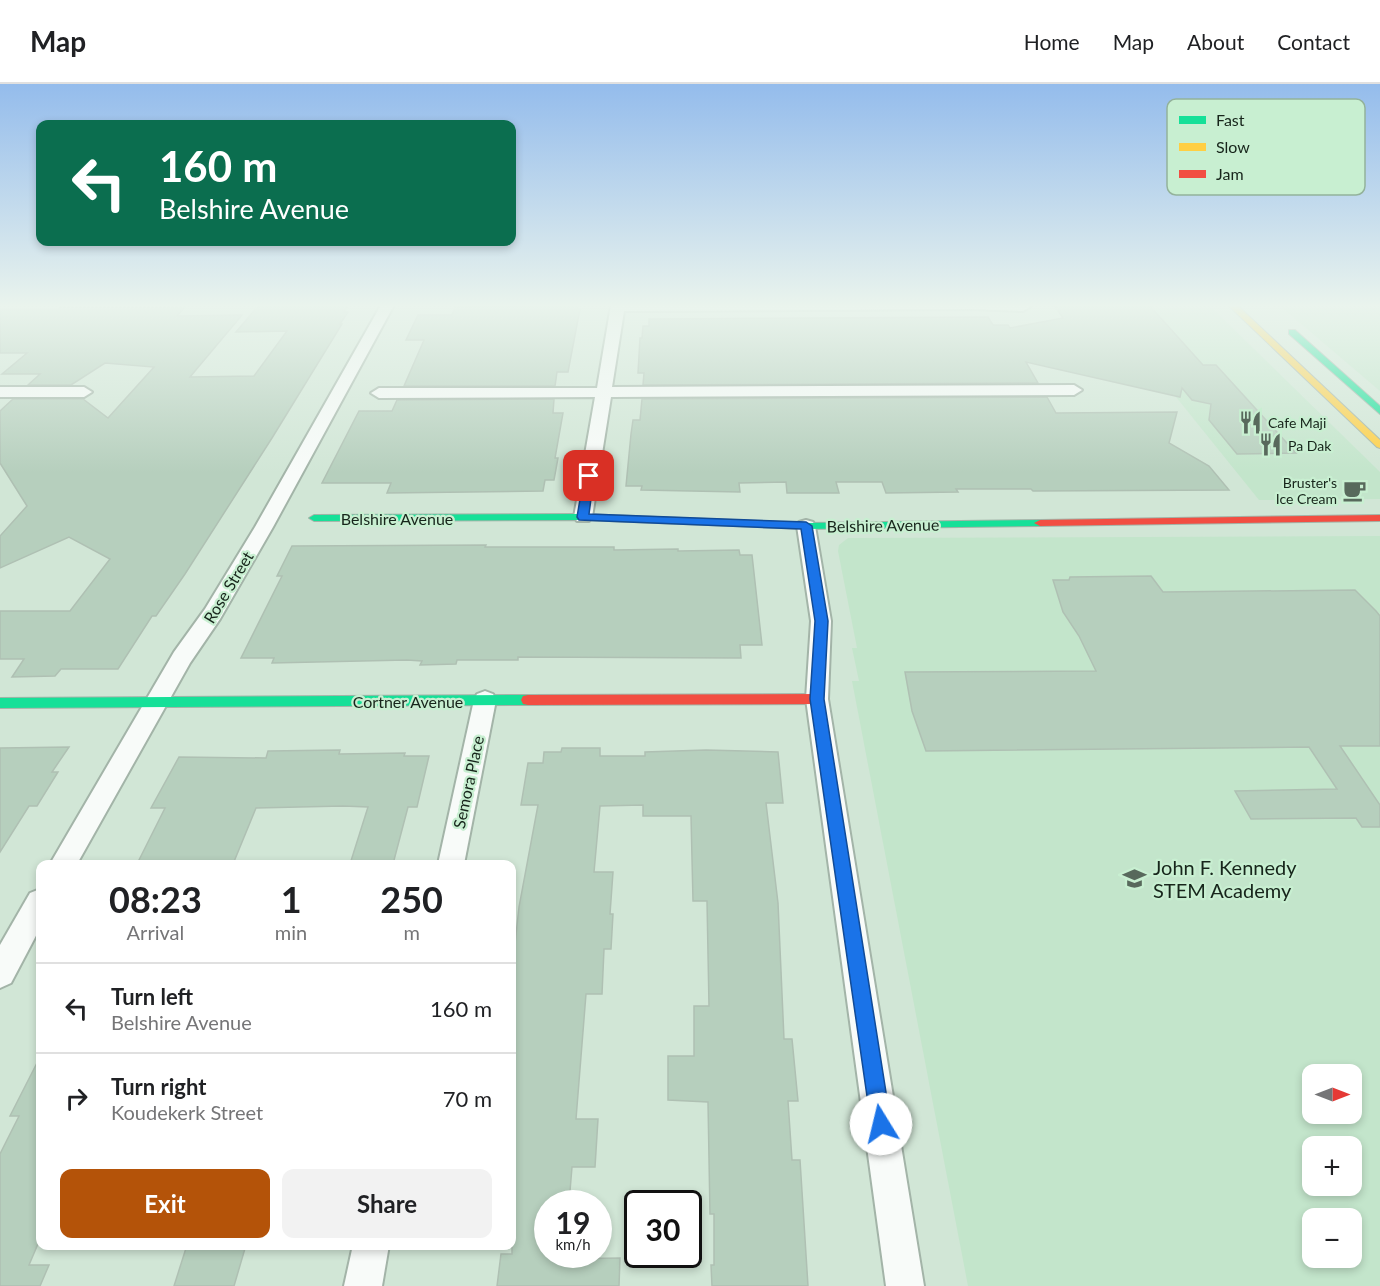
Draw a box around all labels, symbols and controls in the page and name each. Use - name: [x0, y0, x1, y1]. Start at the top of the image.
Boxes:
- text: Map: [30, 24, 86, 58]
- text: Home: [1024, 29, 1080, 54]
- text: Map: [1113, 29, 1154, 54]
- text: About: [1187, 29, 1244, 54]
- text: Contact: [1277, 29, 1350, 54]
- legend: [1167, 99, 1365, 195]
- text: Fast: [1216, 110, 1245, 129]
- text: Slow: [1216, 137, 1250, 156]
- text: 160 m: [159, 141, 277, 191]
- icon: left: [60, 144, 138, 222]
- text: Jam: [1216, 164, 1244, 183]
- text: Belshire Avenue: [159, 192, 349, 225]
- restaurant icon: Cafe Maji: [1237, 409, 1263, 435]
- place label: Cafe Maji: [1268, 414, 1326, 431]
- restaurant icon: Pa Dak: [1257, 432, 1283, 458]
- place label: Pa Dak: [1288, 437, 1332, 454]
- pin: [563, 450, 614, 501]
- icon: arrive: [572, 459, 605, 492]
- place label: Bruster's Ice Cream: [1276, 474, 1337, 507]
- cafe icon: Bruster's Ice Cream: [1342, 477, 1368, 503]
- street label: Belshire Avenue: [341, 509, 453, 528]
- street label: Belshire Avenue: [827, 515, 939, 535]
- street label: Rose Street: [199, 548, 257, 626]
- street label: Cortner Avenue: [353, 692, 463, 711]
- street label: Semora Place: [449, 734, 487, 830]
- place label: John F. Kennedy STEM Academy: [1153, 855, 1297, 902]
- school or university icon: John F. Kennedy STEM Academy: [1122, 865, 1148, 891]
- text: 08:23: [109, 877, 202, 921]
- text: 1: [281, 877, 302, 921]
- text: 250: [380, 877, 443, 921]
- text: Arrival: [127, 920, 184, 944]
- text: min: [275, 920, 307, 944]
- text: m: [403, 920, 420, 944]
- text: Turn left: [111, 983, 193, 1010]
- icon: left: [60, 992, 93, 1025]
- text: 160 m: [430, 995, 492, 1022]
- text: Belshire Avenue: [111, 1010, 252, 1034]
- north arrow: [1302, 1064, 1362, 1124]
- map controls: [1302, 1064, 1362, 1268]
- text: Turn right: [111, 1073, 206, 1100]
- icon: right: [60, 1082, 93, 1115]
- text: 70 m: [443, 1085, 492, 1112]
- position arrow: [849, 1092, 913, 1156]
- text: Koudekerk Street: [111, 1100, 263, 1124]
- button: +: [1302, 1136, 1362, 1196]
- button: Exit: [60, 1169, 270, 1238]
- button: Share: [282, 1169, 492, 1238]
- speed limit sign: 30: [624, 1190, 702, 1268]
- text: 19: [556, 1204, 590, 1240]
- button: −: [1302, 1208, 1362, 1268]
- text: km/h: [555, 1235, 591, 1253]

